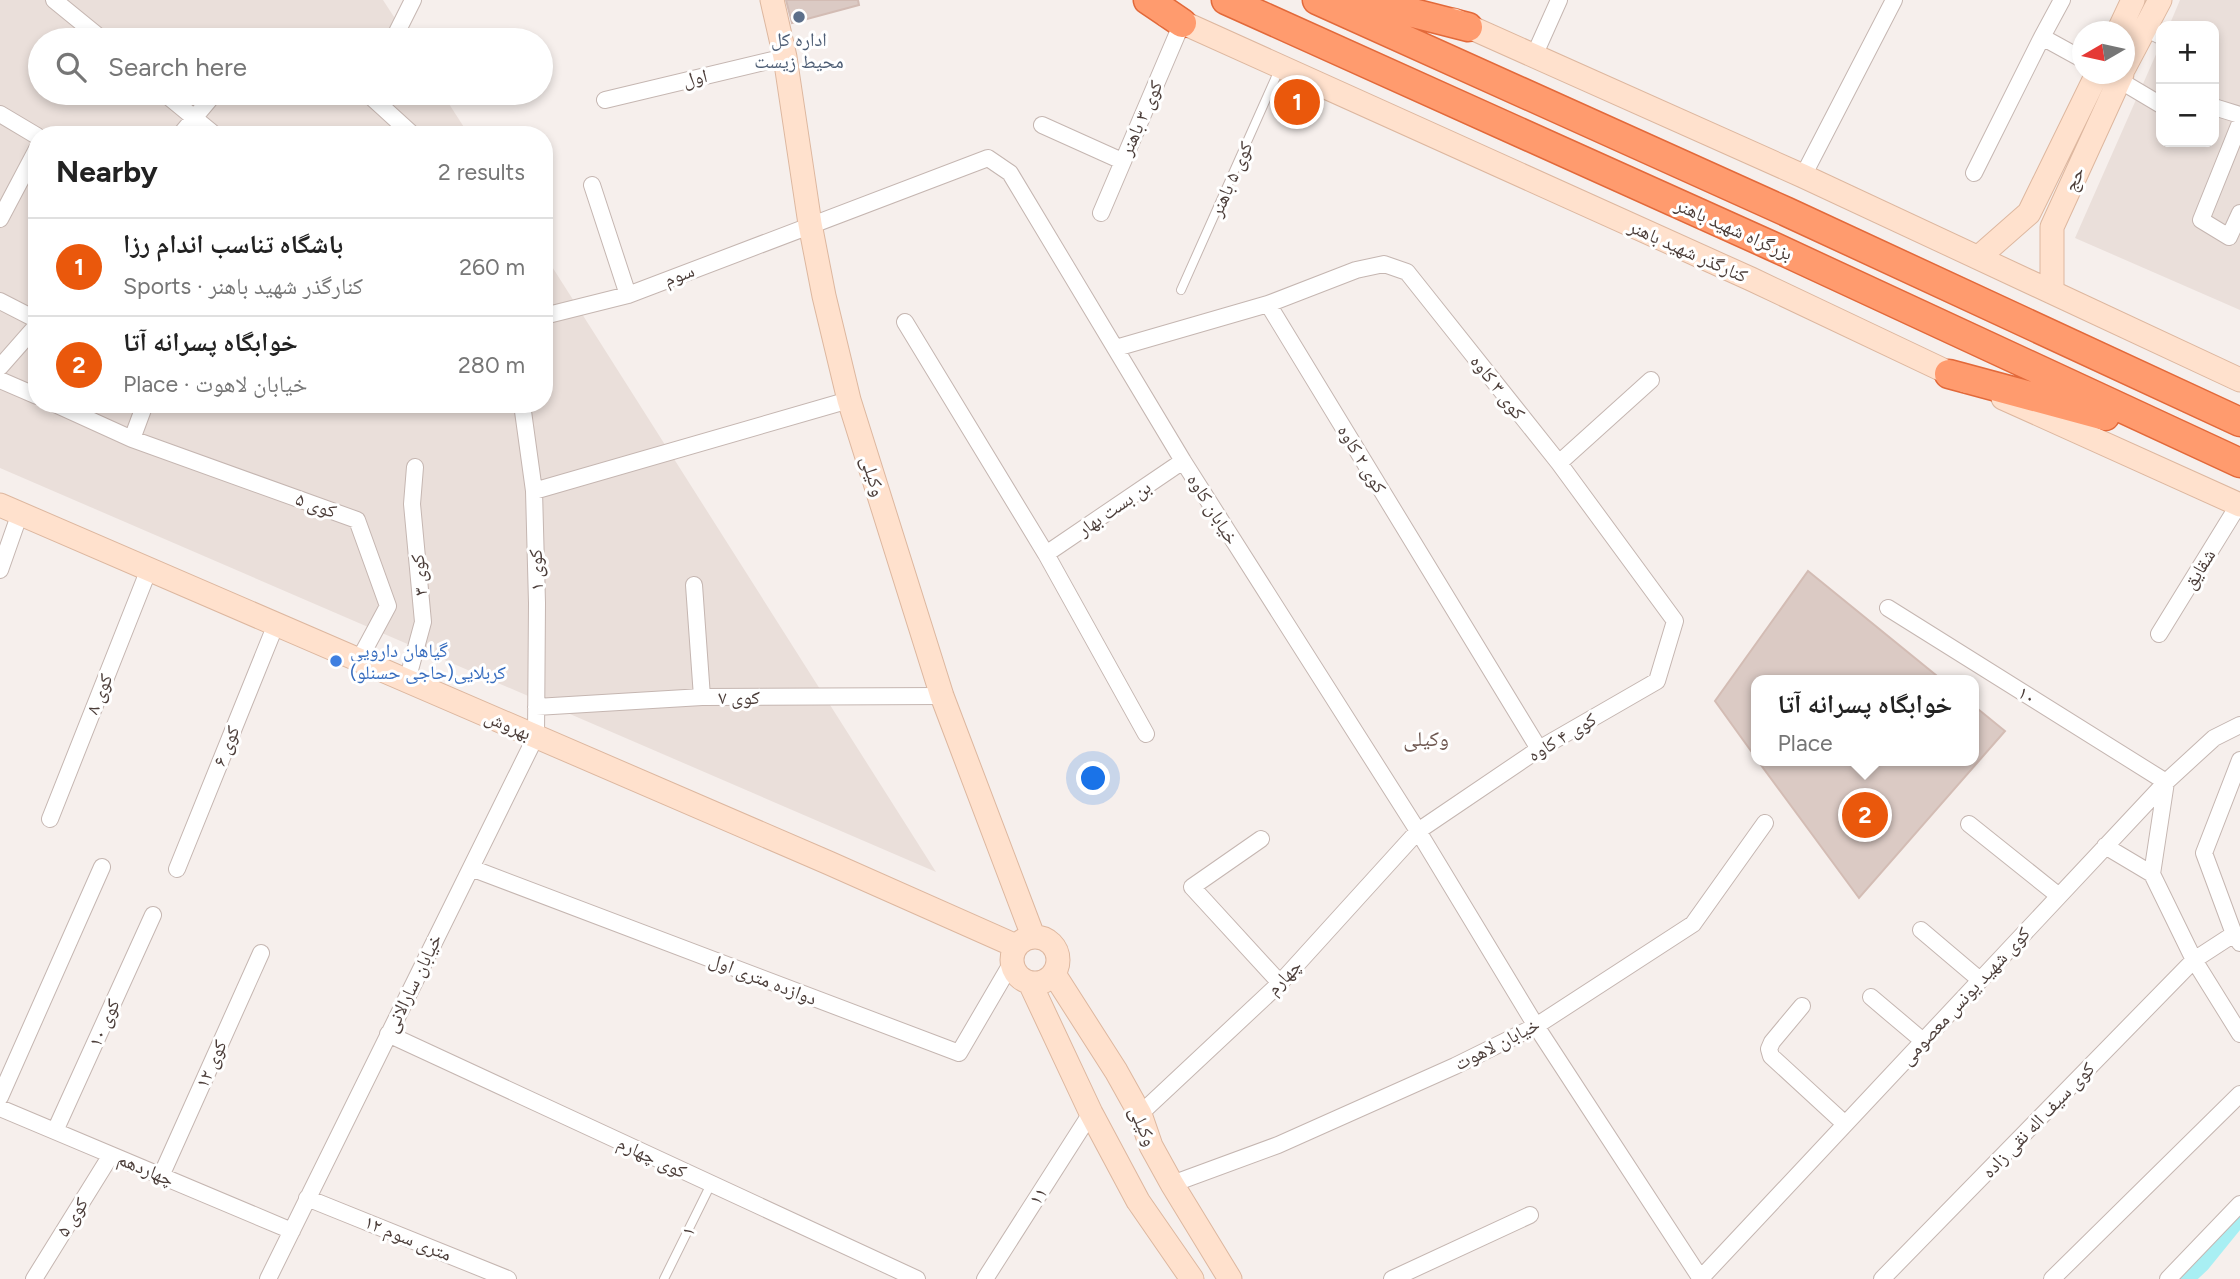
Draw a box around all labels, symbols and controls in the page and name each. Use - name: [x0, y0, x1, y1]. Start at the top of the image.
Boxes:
- marker: اداره کل محیط زیست: [791, 9, 807, 25]
- north arrow: [2072, 21, 2135, 84]
- map controls: [2156, 21, 2219, 147]
- button: +: [2156, 21, 2219, 84]
- search box: [28, 28, 553, 105]
- place label: اداره کل محیط زیست: [754, 28, 844, 73]
- icon: search: [52, 48, 90, 86]
- text: Search here: [108, 51, 247, 83]
- street label: اول: [680, 64, 710, 92]
- pin: 1: [1274, 76, 1320, 128]
- street label: کوی ۳ باهنر: [1114, 77, 1168, 160]
- button: −: [2156, 84, 2219, 147]
- street label: کوی ۵ باهنر: [1204, 138, 1258, 221]
- text: Nearby: [56, 153, 158, 190]
- text: 2 results: [438, 158, 525, 186]
- street label: حج: [2058, 163, 2090, 195]
- street label: بزرگراه شهید باهنر: [1671, 192, 1796, 265]
- street label: کنارگذر شهید باهنر: [1624, 214, 1751, 288]
- text: باشگاه تناسب اندام رزا: [123, 228, 343, 260]
- text: 1: [74, 253, 84, 281]
- text: 260 m: [459, 253, 525, 281]
- street label: سوم: [661, 259, 698, 293]
- text: Sports · کنارگذر شهید باهنر: [123, 272, 363, 300]
- text: خوابگاه پسرانه آتا: [123, 326, 298, 358]
- street label: کوی ۳ کاوه: [1466, 350, 1530, 424]
- text: 2: [72, 351, 86, 379]
- text: 280 m: [458, 351, 525, 379]
- text: Place · خیابان لاهوت: [123, 370, 307, 398]
- street label: کوی ۲ کاوه: [1333, 421, 1391, 497]
- street label: وکیلی: [856, 453, 890, 499]
- street label: خیابان کاوه: [1182, 469, 1244, 549]
- street label: بن بست بهار: [1072, 475, 1155, 541]
- street label: کوی ۵: [292, 487, 340, 523]
- street label: شقایق: [2178, 545, 2220, 593]
- street label: کوی ۱: [524, 549, 548, 591]
- street label: کوی ۳: [406, 553, 432, 597]
- place label: گیاهان دارویی کربلایی(حاجی حسنلو): [350, 639, 506, 684]
- marker: گیاهان دارویی کربلایی(حاجی حسنلو): [328, 653, 344, 669]
- street label: کوی ۸: [81, 670, 118, 718]
- popup: [1751, 675, 1979, 766]
- street label: ۱۰: [2014, 681, 2040, 709]
- street label: کوی ۷: [718, 686, 760, 709]
- text: خوابگاه پسرانه آتا: [1778, 688, 1952, 720]
- street label: بهروش: [481, 705, 535, 745]
- street label: کوی ۴ کاوه: [1524, 708, 1600, 766]
- street label: کوی ۶: [208, 722, 245, 770]
- district label: وکیلی: [1403, 726, 1449, 752]
- text: Place: [1778, 729, 1833, 757]
- your location: [1076, 761, 1110, 795]
- pin: 2: [1842, 789, 1888, 841]
- street label: کوی شهید یونس معصومی: [1895, 922, 2035, 1070]
- street label: خیابان سارالانی: [379, 930, 447, 1036]
- street label: دوازده متری اول: [706, 948, 820, 1010]
- street label: چهارم: [1262, 954, 1308, 1001]
- street label: کوی ۱۰: [83, 995, 125, 1051]
- street label: خیابان لاهوت: [1451, 1013, 1543, 1075]
- street label: کوی ۱۲: [190, 1036, 232, 1092]
- street label: کوی سیف اله نقی زاده: [1977, 1057, 2099, 1183]
- street label: وکیلی: [1124, 1102, 1162, 1150]
- street label: کوی چهارم: [613, 1131, 690, 1185]
- street label: چهاردهم: [114, 1147, 178, 1192]
- street label: ۱۱: [1024, 1183, 1052, 1209]
- street label: کوی ۵: [51, 1193, 93, 1241]
- street label: ۱۲ متری سوم: [360, 1210, 455, 1268]
- street label: ۱: [676, 1222, 700, 1240]

